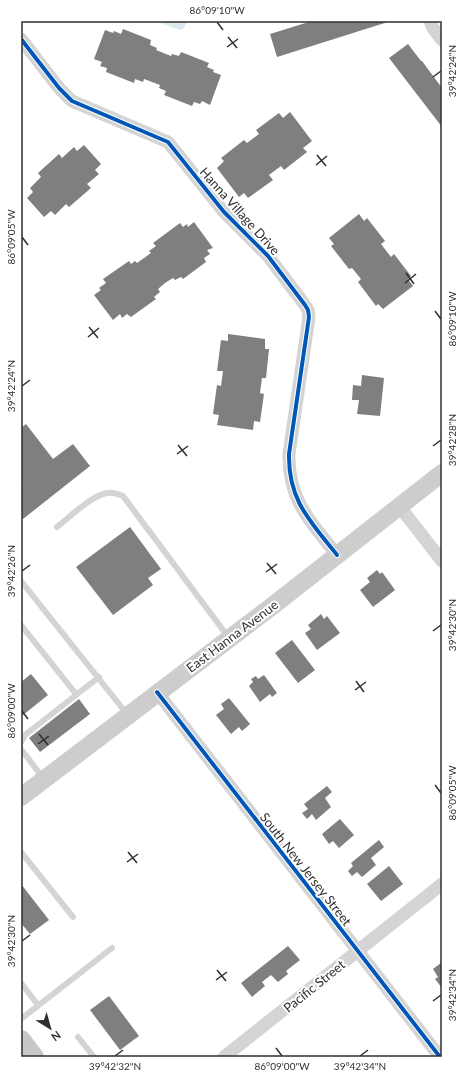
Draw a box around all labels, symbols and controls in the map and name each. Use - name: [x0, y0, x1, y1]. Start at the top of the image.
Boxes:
- text: 86°09'10"W: [189, 4, 245, 16]
- text: 39°42'24"N: [446, 45, 458, 97]
- street label: Hanna Village Drive: [196, 164, 284, 258]
- text: 86°09'05"W: [5, 209, 17, 265]
- text: 86°09'10"W: [446, 291, 458, 347]
- text: 39°42'24"N: [5, 360, 17, 412]
- text: 39°42'28"N: [446, 414, 458, 466]
- text: 39°42'26"N: [5, 545, 17, 597]
- street label: East Hanna Avenue: [183, 596, 281, 676]
- text: 39°42'30"N: [446, 599, 458, 651]
- text: 86°09'00"W: [5, 683, 17, 739]
- text: 86°09'05"W: [446, 765, 458, 821]
- street label: South New Jersey Street: [257, 809, 355, 929]
- text: 39°42'30"N: [5, 915, 17, 967]
- street label: Pacific Street: [280, 956, 348, 1016]
- text: 39°42'34"N: [446, 969, 458, 1021]
- north arrow: [30, 1008, 70, 1048]
- text: N: [49, 1029, 64, 1044]
- text: 39°42'32"N: [89, 1060, 141, 1072]
- text: 86°09'00"W: [254, 1060, 310, 1072]
- text: 39°42'34"N: [334, 1060, 386, 1072]

